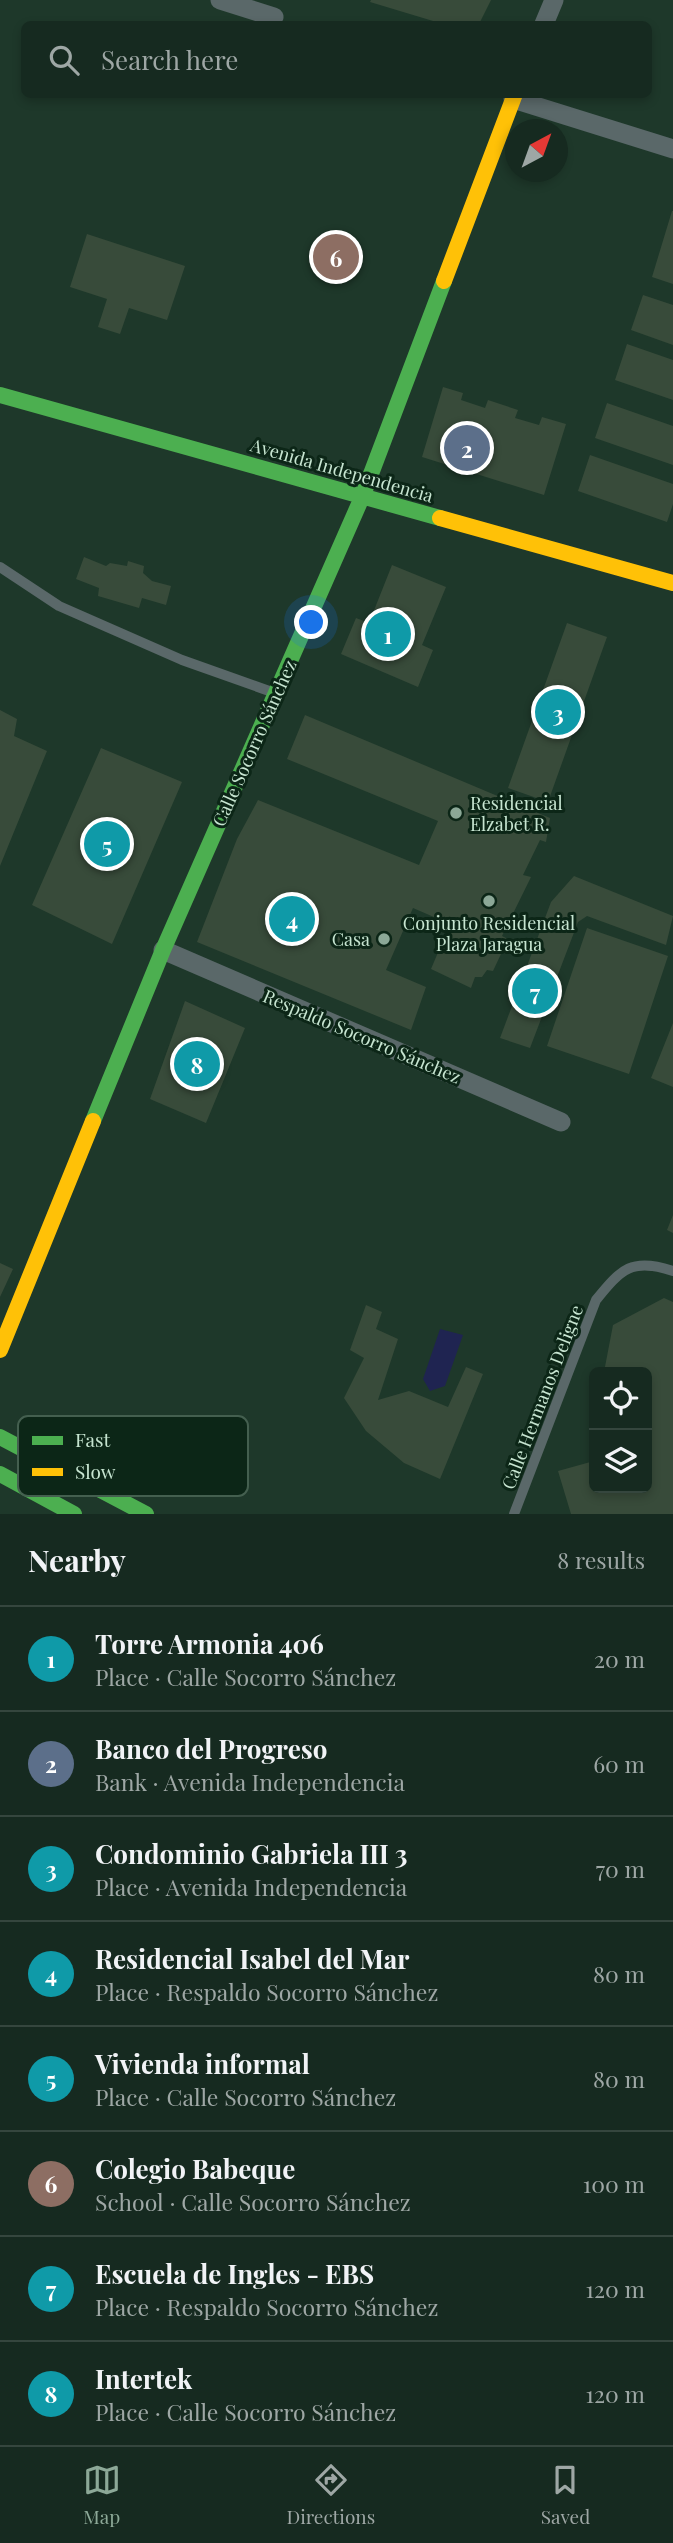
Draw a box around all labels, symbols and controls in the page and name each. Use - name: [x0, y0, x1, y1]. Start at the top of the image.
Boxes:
- search box: [21, 21, 652, 98]
- icon: search: [45, 41, 83, 79]
- text: Search here: [101, 42, 238, 77]
- north arrow: [505, 119, 568, 182]
- pin: 6: [313, 231, 359, 283]
- pin: 2: [444, 422, 490, 474]
- street label: Avenida Independencia: [247, 432, 436, 508]
- your location: [294, 605, 328, 639]
- pin: 1: [365, 608, 411, 660]
- street label: Calle Socorro Sánchez: [206, 656, 302, 830]
- pin: 3: [535, 686, 581, 738]
- place label: Residencial Elzabet R.: [470, 791, 563, 836]
- marker: Residencial Elzabet R.: [448, 805, 464, 821]
- pin: 5: [84, 818, 130, 870]
- pin: 4: [269, 893, 315, 945]
- marker: Conjunto Residencial Plaza Jaragua: [481, 893, 497, 909]
- place label: Conjunto Residencial Plaza Jaragua: [403, 911, 575, 956]
- place label: Casa: [332, 927, 370, 951]
- marker: Casa: [376, 931, 392, 947]
- pin: 7: [512, 965, 558, 1017]
- street label: Respaldo Socorro Sánchez: [259, 983, 465, 1089]
- pin: 8: [174, 1038, 220, 1090]
- street label: Calle Hermanos Deligne: [496, 1301, 588, 1493]
- map controls: [589, 1367, 652, 1493]
- button: locate: [589, 1367, 652, 1430]
- legend: [18, 1416, 248, 1496]
- text: Fast: [75, 1426, 111, 1452]
- button: layers: [589, 1430, 652, 1493]
- text: Slow: [75, 1458, 116, 1484]
- text: Nearby: [28, 1540, 126, 1580]
- text: 8 results: [557, 1544, 645, 1575]
- text: Torre Armonia 406: [95, 1626, 324, 1661]
- text: 1: [47, 1643, 55, 1674]
- text: 20 m: [594, 1643, 645, 1674]
- text: Place · Calle Socorro Sánchez: [95, 1661, 396, 1692]
- text: Banco del Progreso: [95, 1731, 327, 1766]
- text: 2: [45, 1748, 57, 1779]
- text: 60 m: [593, 1748, 645, 1779]
- text: Bank · Avenida Independencia: [95, 1766, 405, 1797]
- text: Condominio Gabriela III 3: [95, 1836, 407, 1871]
- text: 3: [45, 1853, 57, 1884]
- text: 70 m: [596, 1853, 645, 1884]
- text: Place · Avenida Independencia: [95, 1871, 407, 1902]
- text: Residencial Isabel del Mar: [95, 1941, 409, 1976]
- text: 4: [45, 1958, 57, 1989]
- text: 80 m: [593, 1958, 645, 1989]
- text: Place · Respaldo Socorro Sánchez: [95, 1976, 438, 2007]
- text: Vivienda informal: [95, 2046, 310, 2081]
- text: 5: [46, 2063, 56, 2094]
- text: 80 m: [593, 2063, 645, 2094]
- text: Place · Calle Socorro Sánchez: [95, 2081, 396, 2112]
- text: Colegio Babeque: [95, 2151, 295, 2186]
- text: 6: [45, 2168, 57, 2199]
- text: 100 m: [583, 2168, 645, 2199]
- text: School · Calle Socorro Sánchez: [95, 2186, 411, 2217]
- text: Escuela de Ingles - EBS: [95, 2256, 374, 2291]
- text: 7: [46, 2273, 56, 2304]
- text: 120 m: [586, 2273, 645, 2304]
- text: Place · Respaldo Socorro Sánchez: [95, 2291, 438, 2322]
- text: Intertek: [95, 2361, 192, 2396]
- text: 8: [45, 2378, 57, 2409]
- text: 120 m: [586, 2378, 645, 2409]
- text: Place · Calle Socorro Sánchez: [95, 2396, 396, 2427]
- tab: Map: [83, 2461, 121, 2529]
- tab: Directions: [286, 2461, 375, 2529]
- tab: Saved: [541, 2461, 590, 2529]

